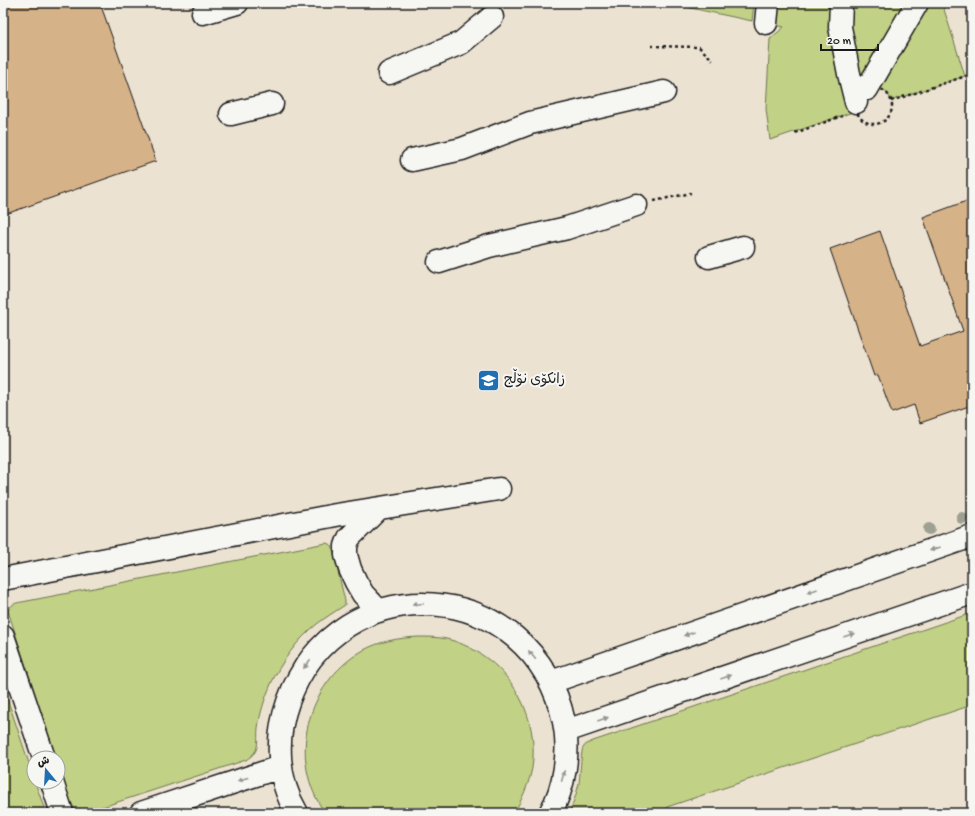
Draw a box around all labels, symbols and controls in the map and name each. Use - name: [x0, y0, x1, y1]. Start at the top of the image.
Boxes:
- scale bar: [821, 26, 878, 52]
- text: 20 m: [827, 35, 852, 49]
- school or university icon: زانکۆی نۆڵج: [475, 367, 501, 393]
- place label: زانکۆی نۆڵج: [504, 368, 565, 389]
- one-way arrow: [929, 546, 941, 552]
- one-way arrow: [806, 589, 818, 595]
- one-way arrow: [412, 601, 424, 608]
- one-way arrow: [683, 631, 695, 637]
- one-way arrow: [843, 632, 855, 638]
- one-way arrow: [528, 649, 537, 660]
- one-way arrow: [303, 658, 311, 669]
- one-way arrow: [720, 673, 732, 679]
- one-way arrow: [597, 715, 609, 721]
- north arrow: [26, 750, 66, 790]
- text: ش: [36, 755, 51, 770]
- one-way arrow: [560, 770, 566, 782]
- one-way arrow: [237, 776, 249, 782]

